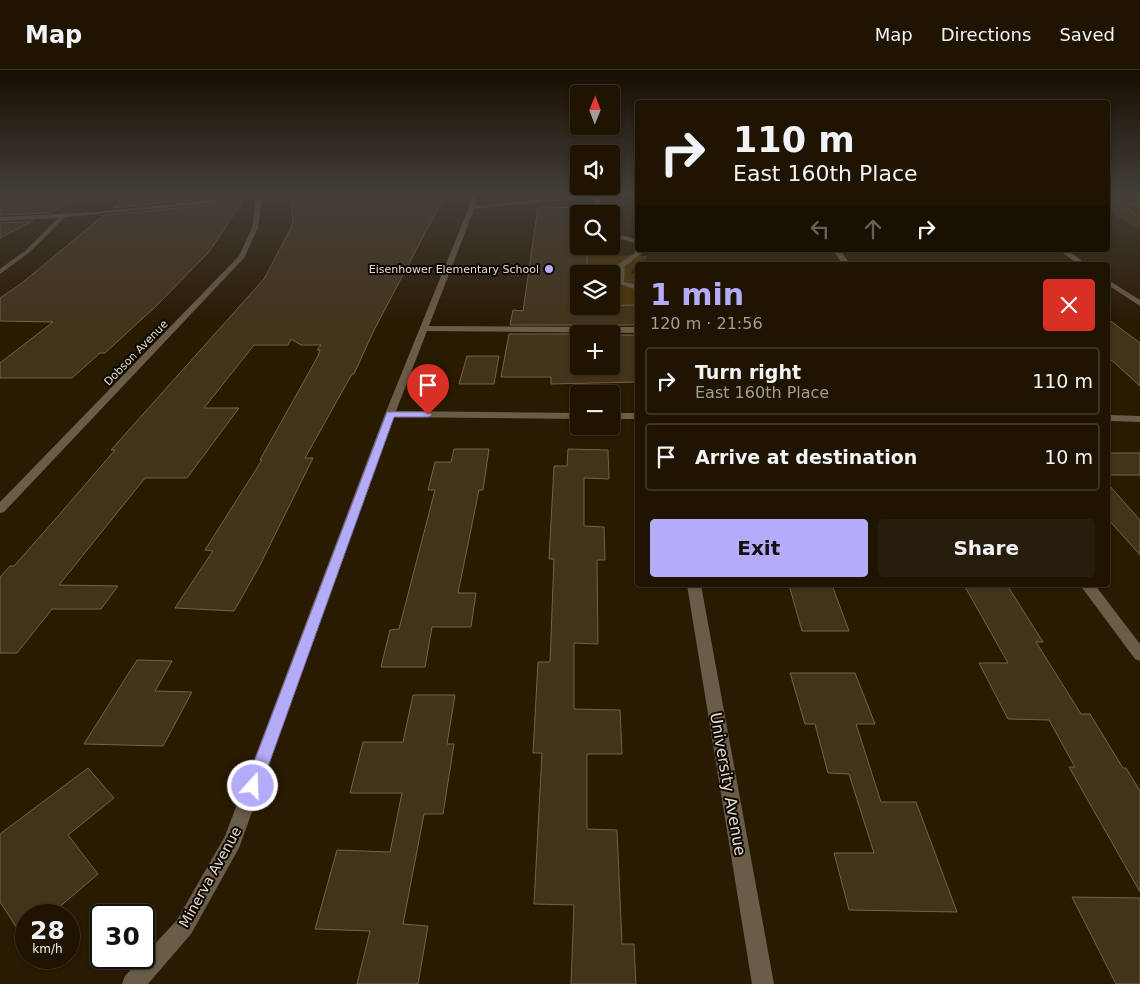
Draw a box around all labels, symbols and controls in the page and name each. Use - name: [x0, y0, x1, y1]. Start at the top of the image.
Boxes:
- text: Map: [25, 21, 82, 49]
- text: Map: [875, 24, 913, 45]
- text: Directions: [941, 24, 1031, 45]
- text: Saved: [1059, 24, 1115, 45]
- north arrow: [570, 85, 620, 135]
- map controls: [570, 85, 620, 435]
- icon: right: [650, 120, 715, 185]
- text: 110 m: [733, 120, 855, 160]
- button: sound: [570, 145, 620, 195]
- text: East 160th Place: [733, 161, 918, 186]
- button: search: [570, 205, 620, 255]
- icon: left: [806, 215, 834, 243]
- icon: ahead: [859, 215, 887, 243]
- icon: right: [912, 215, 940, 243]
- place label: Eisenhower Elementary School: [369, 263, 539, 276]
- marker: Eisenhower Elementary School: [543, 263, 555, 275]
- button: layers: [570, 265, 620, 315]
- text: 1 min: [650, 277, 744, 312]
- button: close: [1043, 279, 1095, 331]
- text: 120 m · 21:56: [650, 314, 763, 333]
- street label: Dobson Avenue: [101, 317, 171, 388]
- button: +: [570, 325, 620, 375]
- text: Turn right: [695, 361, 801, 383]
- pin: [407, 364, 449, 415]
- icon: right: [652, 367, 680, 395]
- text: 110 m: [1032, 370, 1093, 392]
- icon: arrive: [414, 371, 442, 399]
- text: East 160th Place: [695, 383, 829, 402]
- button: −: [570, 385, 620, 435]
- icon: arrive: [652, 443, 680, 471]
- text: Arrive at destination: [695, 446, 917, 468]
- text: 10 m: [1044, 446, 1093, 468]
- button: Exit: [650, 519, 868, 577]
- button: Share: [878, 519, 1095, 577]
- street label: University Avenue: [706, 711, 750, 857]
- position arrow: [226, 759, 278, 811]
- street label: Minerva Avenue: [176, 824, 244, 930]
- speed limit sign: 30: [90, 904, 155, 969]
- text: 28: [30, 916, 65, 945]
- text: km/h: [32, 942, 63, 956]

